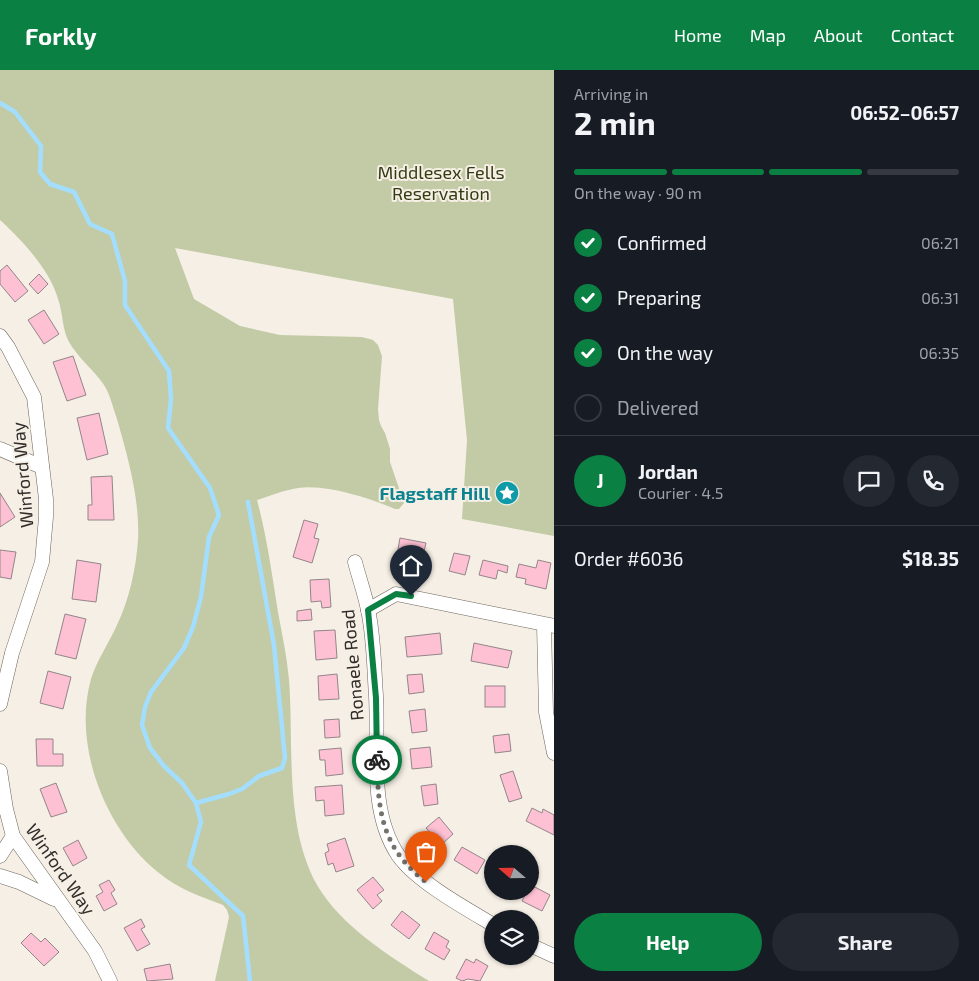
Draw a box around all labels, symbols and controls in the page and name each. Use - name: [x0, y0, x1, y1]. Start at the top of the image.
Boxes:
- text: Forkly: [25, 21, 97, 50]
- text: Home: [674, 24, 722, 46]
- text: Map: [750, 24, 786, 46]
- text: About: [814, 24, 863, 46]
- text: Contact: [891, 24, 954, 46]
- text: Arriving in: [574, 84, 648, 103]
- text: 06:52–06:57: [850, 101, 959, 124]
- text: 2 min: [574, 103, 656, 141]
- park label: Middlesex Fells Reservation: [377, 161, 505, 204]
- text: On the way · 90 m: [574, 183, 702, 202]
- icon: check: [574, 229, 602, 257]
- text: Confirmed: [617, 231, 707, 254]
- text: 06:21: [921, 233, 959, 252]
- icon: check: [574, 284, 602, 312]
- text: Preparing: [617, 286, 701, 309]
- text: 06:31: [921, 288, 959, 307]
- icon: check: [574, 339, 602, 367]
- text: On the way: [617, 341, 713, 364]
- text: 06:35: [919, 343, 959, 362]
- text: Delivered: [617, 396, 699, 419]
- street label: Winford Way: [6, 421, 38, 529]
- button: chat: [843, 455, 895, 507]
- button: phone: [907, 455, 959, 507]
- text: Jordan: [638, 460, 698, 483]
- text: J: [596, 469, 604, 492]
- place icon: Flagstaff Hill: [494, 480, 520, 506]
- place label: Flagstaff Hill: [379, 482, 490, 504]
- text: Courier · 4.5: [638, 483, 723, 502]
- pin: [390, 545, 432, 596]
- text: Order #6036: [574, 547, 683, 570]
- text: $18.35: [902, 547, 959, 570]
- icon: home: [397, 552, 425, 580]
- street label: Ronaele Road: [336, 608, 368, 722]
- courier: [352, 735, 402, 785]
- icon: bike: [363, 746, 391, 774]
- street label: Winford Way: [22, 819, 101, 919]
- pin: [405, 831, 447, 882]
- icon: bag: [412, 838, 440, 866]
- north arrow: [484, 845, 539, 900]
- map controls: [484, 845, 539, 965]
- button: layers: [484, 910, 539, 965]
- button: Help: [574, 913, 762, 971]
- button: Share: [772, 913, 959, 971]

